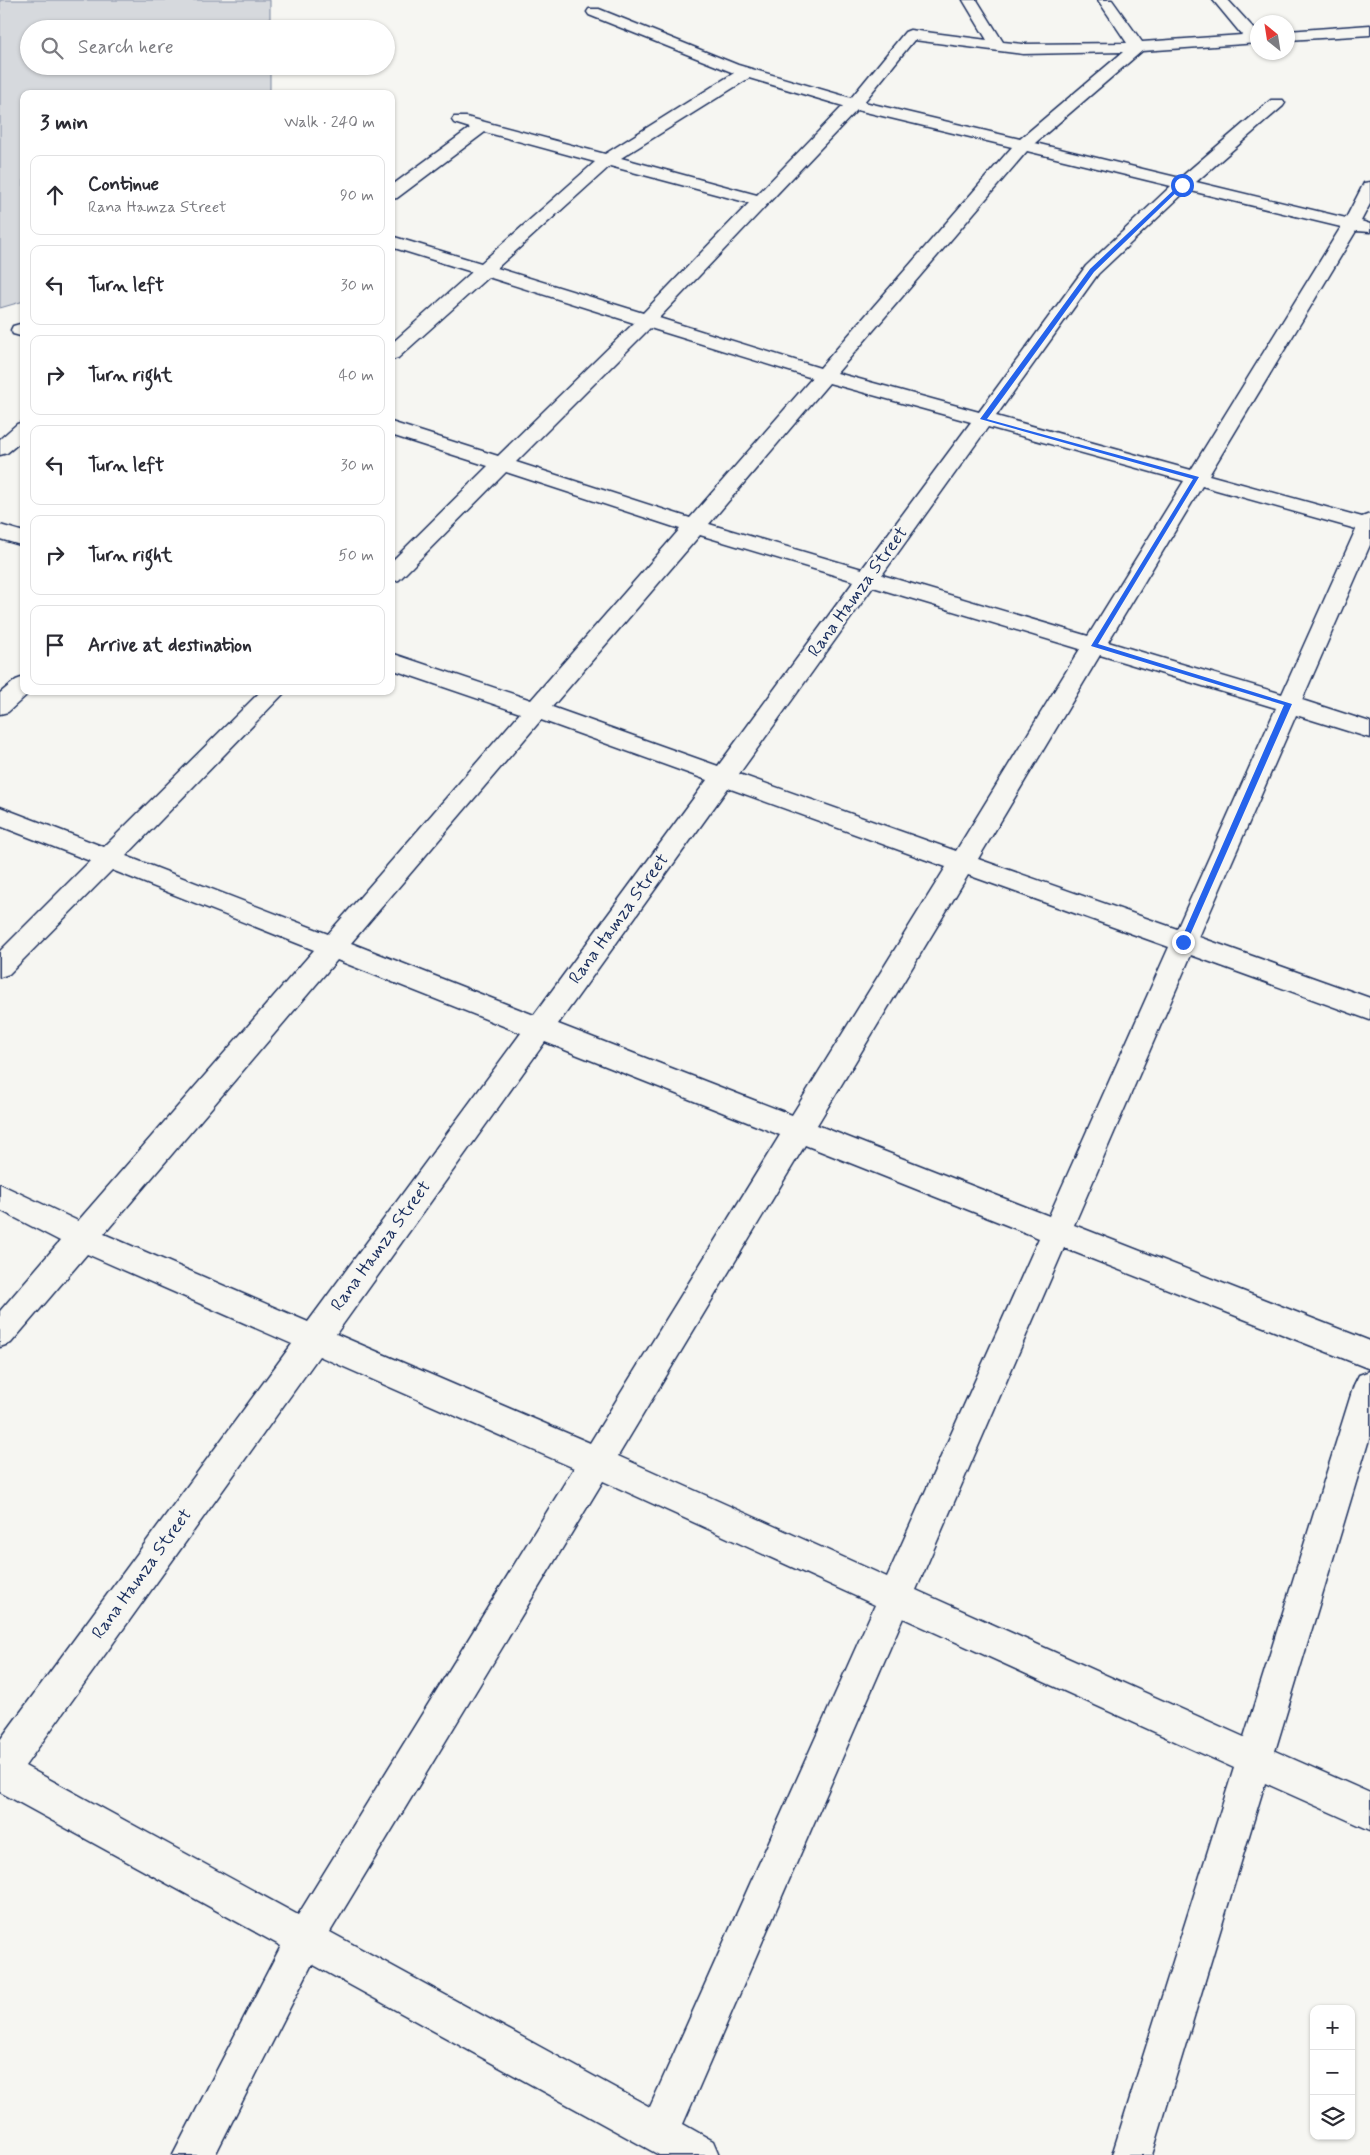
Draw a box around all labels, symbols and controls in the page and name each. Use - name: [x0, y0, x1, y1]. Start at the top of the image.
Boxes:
- north arrow: [1250, 15, 1295, 60]
- search box: [20, 20, 395, 75]
- icon: search: [38, 34, 66, 62]
- text: Search here: [78, 35, 174, 60]
- text: 3 min: [40, 109, 88, 137]
- text: Walk · 240 m: [284, 112, 375, 133]
- text: Continue: [88, 172, 159, 197]
- route start: [1171, 174, 1194, 197]
- icon: ahead: [41, 181, 69, 209]
- text: 90 m: [340, 185, 374, 206]
- text: Rana Hamza Street: [88, 197, 227, 218]
- icon: left: [41, 271, 69, 299]
- text: Turn left: [88, 273, 164, 298]
- text: 30 m: [341, 275, 374, 296]
- icon: right: [41, 361, 69, 389]
- text: Turn right: [88, 363, 172, 388]
- text: 40 m: [338, 365, 374, 386]
- icon: left: [41, 451, 69, 479]
- text: Turn left: [88, 453, 164, 478]
- text: 30 m: [341, 455, 374, 476]
- street label: Rana Hamza Street: [802, 522, 914, 662]
- icon: right: [41, 541, 69, 569]
- text: Turn right: [88, 543, 172, 568]
- text: 50 m: [338, 545, 374, 566]
- icon: arrive: [41, 631, 69, 659]
- text: Arrive at destination: [88, 633, 252, 658]
- street label: Rana Hamza Street: [563, 849, 675, 989]
- route end: [1172, 931, 1195, 954]
- street label: Rana Hamza Street: [325, 1176, 437, 1316]
- street label: Rana Hamza Street: [86, 1504, 198, 1644]
- map controls: [1310, 2005, 1355, 2140]
- button: +: [1310, 2005, 1355, 2050]
- button: −: [1310, 2050, 1355, 2095]
- button: layers: [1310, 2095, 1355, 2140]

